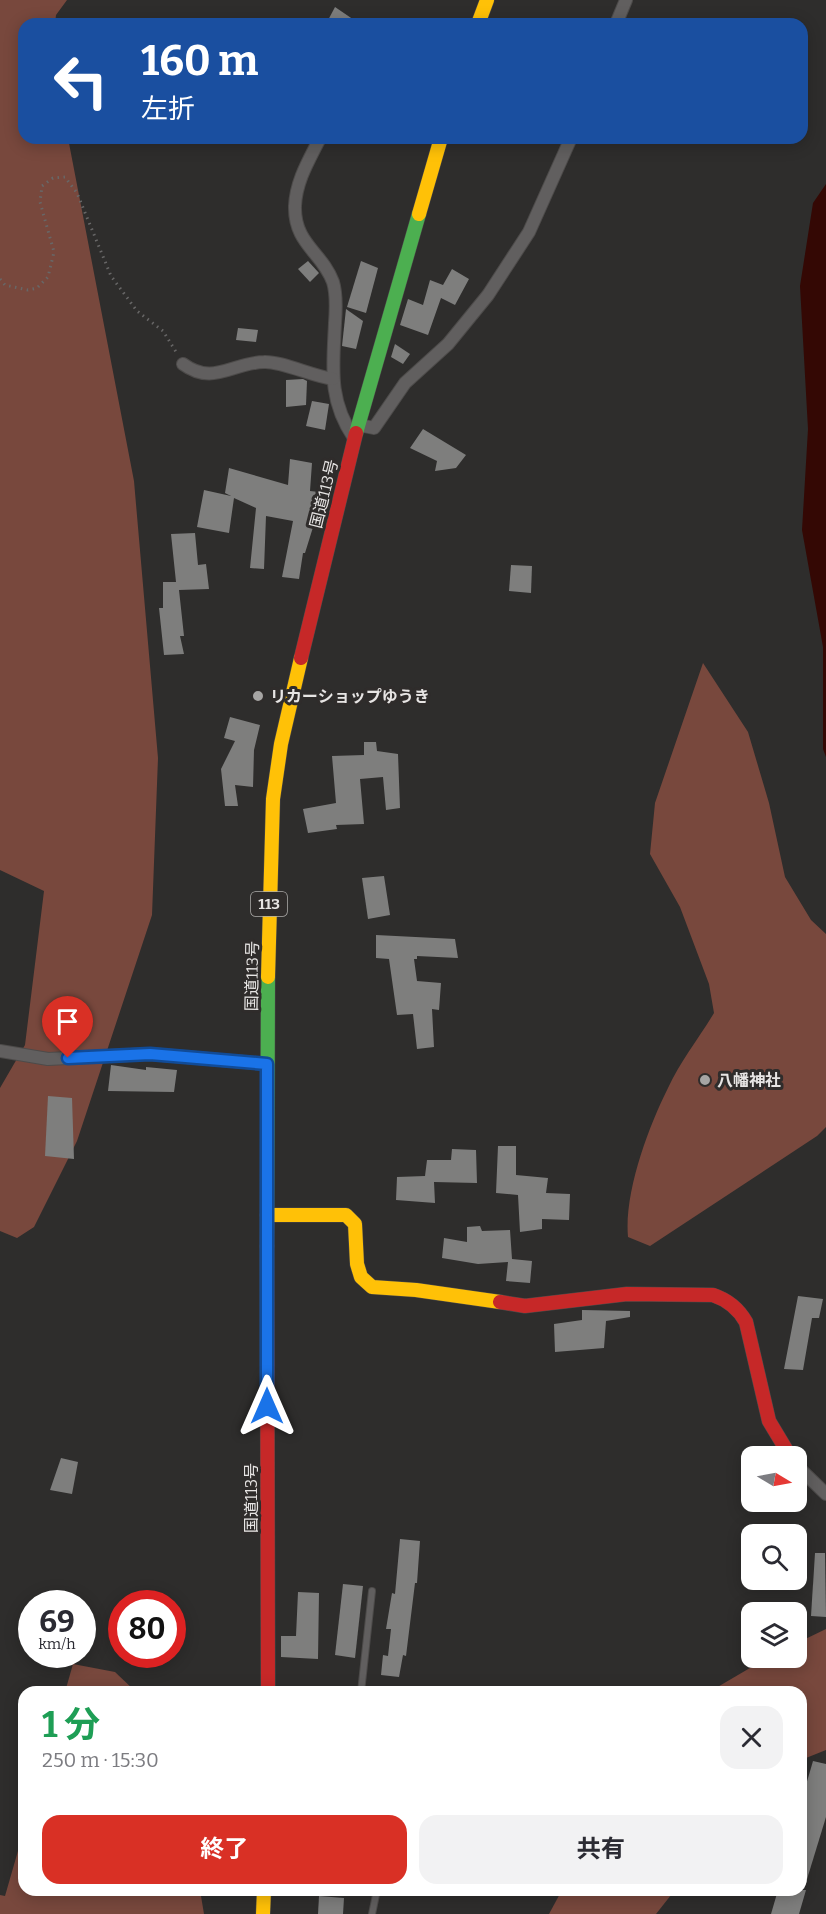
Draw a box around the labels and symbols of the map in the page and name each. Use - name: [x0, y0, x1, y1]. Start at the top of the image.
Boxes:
- street label: 国道113号: [306, 458, 342, 530]
- place label: リカーショップゆうき: [270, 687, 430, 706]
- marker: リカーショップゆうき: [251, 689, 265, 703]
- road number: 113: [251, 892, 287, 916]
- street label: 国道113号: [242, 941, 262, 1011]
- pin: [42, 996, 93, 1058]
- place label: 八幡神社: [717, 1071, 781, 1090]
- marker: 八幡神社: [698, 1073, 712, 1087]
- position arrow: [235, 1374, 299, 1438]
- north arrow: [741, 1446, 807, 1512]
- street label: 国道113号: [242, 1463, 261, 1533]
- speed limit sign: 80: [108, 1590, 186, 1668]

